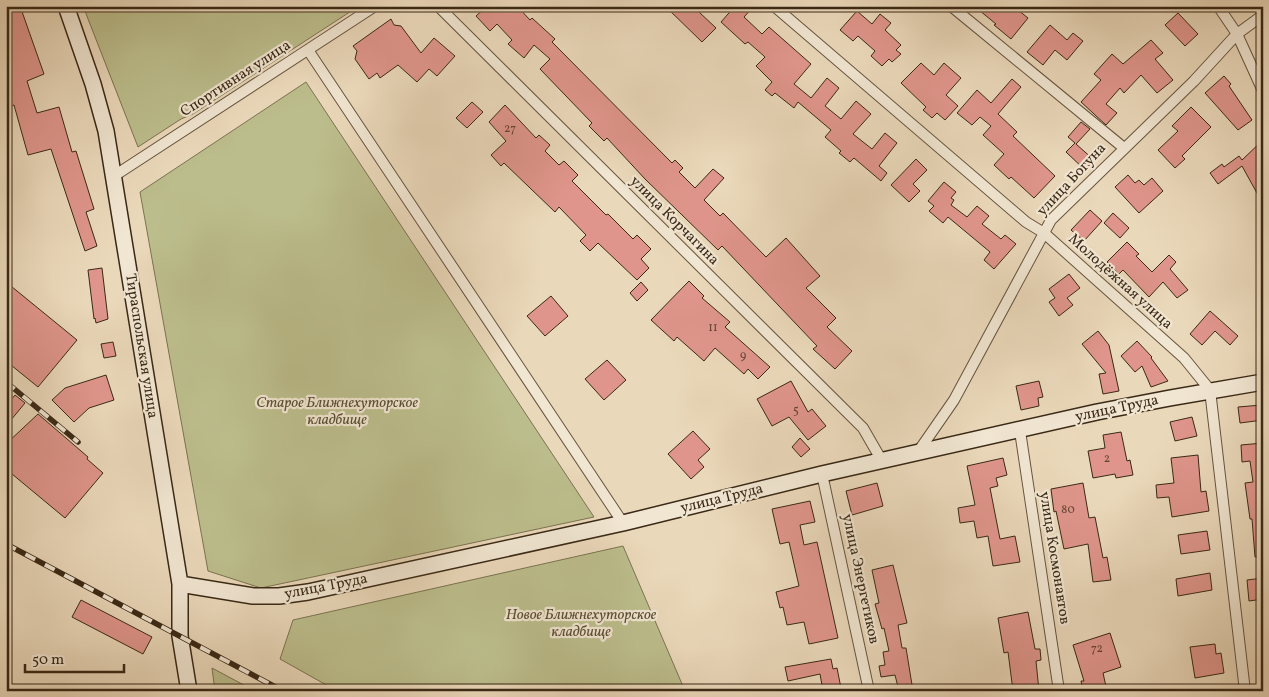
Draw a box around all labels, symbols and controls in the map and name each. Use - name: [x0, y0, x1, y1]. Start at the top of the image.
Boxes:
- street label: Спортивная улица: [177, 35, 295, 123]
- house number: 27: [504, 121, 516, 137]
- street label: улица Богуна: [1033, 139, 1111, 221]
- street label: улица Корчагина: [625, 172, 723, 270]
- street label: Молодёжная улица: [1063, 229, 1177, 335]
- street label: Тираспольская улица: [119, 272, 163, 420]
- house number: 11: [708, 320, 718, 336]
- house number: 9: [740, 348, 746, 364]
- street label: улица Труда: [1073, 390, 1161, 428]
- park label: Старое Ближнехуторское кладбище: [256, 393, 418, 431]
- house number: 5: [793, 403, 799, 419]
- house number: 2: [1104, 451, 1110, 467]
- street label: улица Труда: [678, 479, 766, 519]
- street label: улица Космонавтов: [1033, 490, 1075, 626]
- house number: 80: [1061, 502, 1075, 518]
- street label: улица Энергетиков: [836, 512, 884, 646]
- street label: улица Труда: [282, 569, 370, 605]
- park label: Новое Ближнехуторское кладбище: [506, 605, 657, 643]
- house number: 72: [1091, 641, 1103, 657]
- scale bar: [25, 642, 124, 674]
- text: 50 m: [32, 650, 64, 671]

